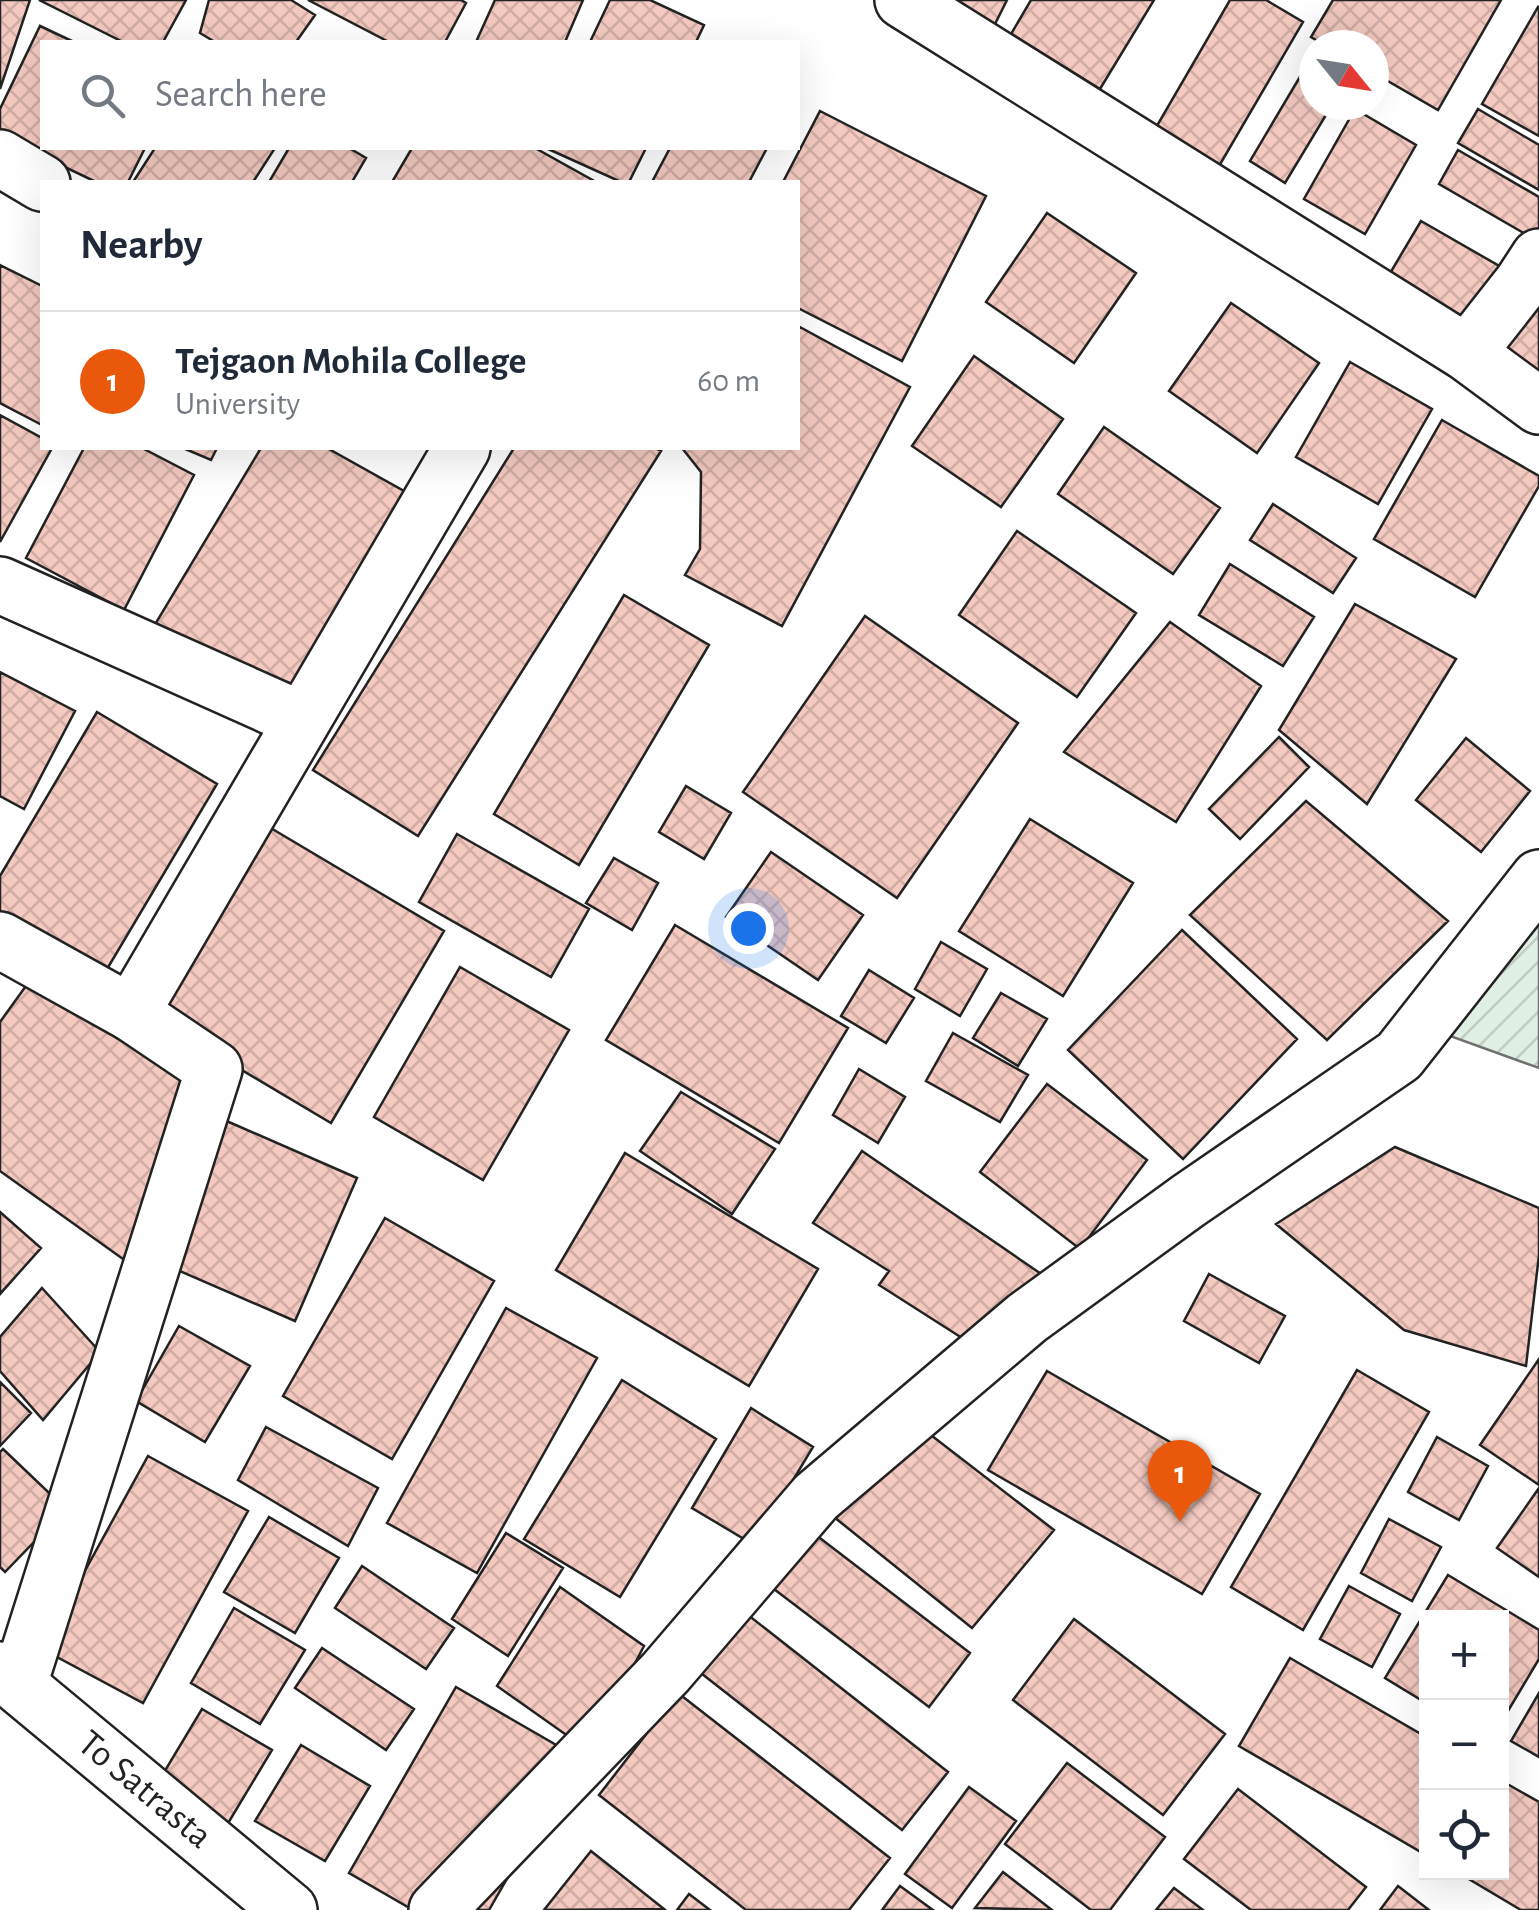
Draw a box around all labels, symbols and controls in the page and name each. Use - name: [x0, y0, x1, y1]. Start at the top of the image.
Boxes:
- north arrow: [1299, 30, 1389, 120]
- search box: [40, 40, 800, 150]
- icon: search: [75, 68, 130, 123]
- text: Search here: [155, 76, 327, 114]
- text: Nearby: [80, 224, 203, 266]
- text: Tejgaon Mohila College: [175, 343, 526, 381]
- text: 1: [107, 365, 118, 397]
- text: 60 m: [697, 365, 760, 397]
- text: University: [175, 388, 300, 420]
- your location: [723, 903, 774, 954]
- pin: 1: [1148, 1440, 1212, 1522]
- map controls: [1419, 1610, 1509, 1880]
- button: +: [1419, 1610, 1509, 1700]
- button: −: [1419, 1700, 1509, 1790]
- street label: To Satrasta: [70, 1724, 219, 1856]
- button: locate: [1419, 1790, 1509, 1880]

